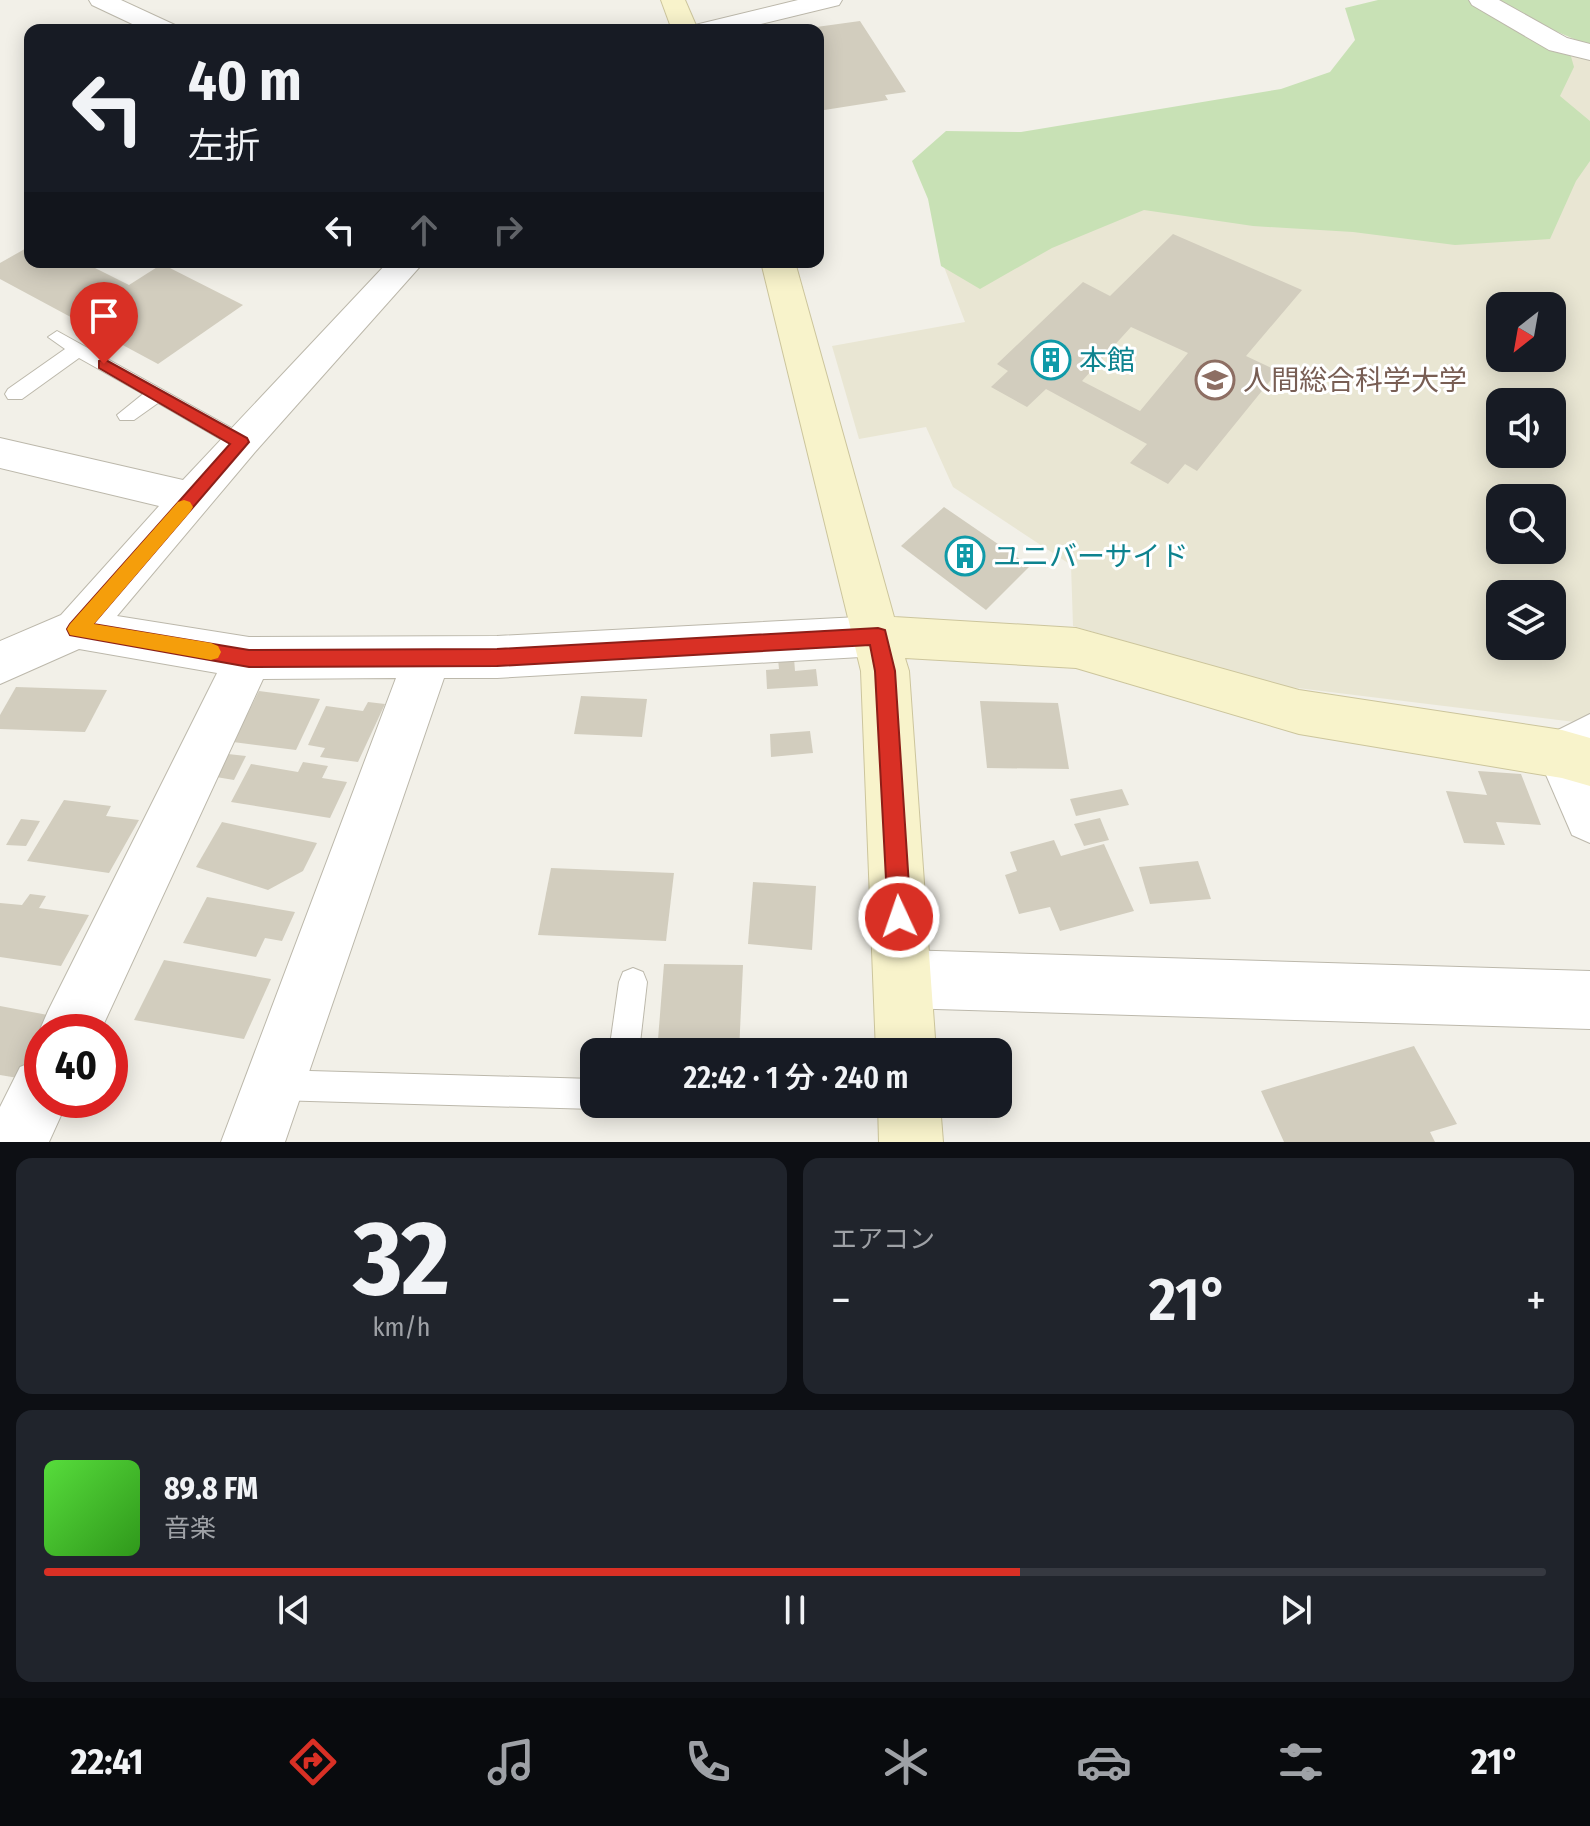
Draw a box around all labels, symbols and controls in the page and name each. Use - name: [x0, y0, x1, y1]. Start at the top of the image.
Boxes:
- text: 40 m: [188, 48, 302, 115]
- icon: left: [56, 56, 160, 160]
- text: 左折: [188, 124, 260, 168]
- icon: left: [318, 208, 362, 252]
- icon: ahead: [402, 208, 446, 252]
- icon: right: [486, 208, 530, 252]
- pin: [70, 282, 138, 364]
- north arrow: [1486, 292, 1566, 372]
- map controls: [1486, 292, 1566, 660]
- icon: arrive: [82, 294, 126, 338]
- building icon: 本館: [1030, 339, 1072, 381]
- place label: 本館: [1079, 344, 1135, 377]
- school or university icon: 人間総合科学大学: [1194, 359, 1236, 401]
- place label: 人間総合科学大学: [1243, 364, 1467, 397]
- button: sound: [1486, 388, 1566, 468]
- button: search: [1486, 484, 1566, 564]
- building icon: ユニバーサイド: [944, 535, 986, 577]
- place label: ユニバーサイド: [993, 540, 1188, 573]
- button: layers: [1486, 580, 1566, 660]
- position arrow: [857, 875, 941, 959]
- speed limit sign: 40: [24, 1014, 128, 1118]
- text: 22:42 · 1 分 · 240 m: [683, 1060, 909, 1096]
- text: 32: [353, 1197, 450, 1322]
- text: エアコン: [831, 1224, 935, 1255]
- text: 21°: [1149, 1264, 1228, 1336]
- text: −: [831, 1274, 851, 1327]
- text: +: [1526, 1274, 1546, 1327]
- text: km/h: [373, 1312, 430, 1343]
- text: 89.8 FM: [164, 1471, 258, 1507]
- text: 音楽: [164, 1513, 216, 1544]
- icon: previous: [272, 1588, 316, 1632]
- icon: pause: [773, 1588, 817, 1632]
- icon: next: [1274, 1588, 1318, 1632]
- icon: directions: [285, 1734, 341, 1790]
- icon: music: [483, 1734, 539, 1790]
- icon: phone: [680, 1734, 736, 1790]
- icon: climate: [878, 1734, 934, 1790]
- icon: car: [1076, 1734, 1132, 1790]
- icon: filters: [1273, 1734, 1329, 1790]
- text: 22:41: [71, 1740, 144, 1784]
- text: 21°: [1471, 1740, 1519, 1784]

